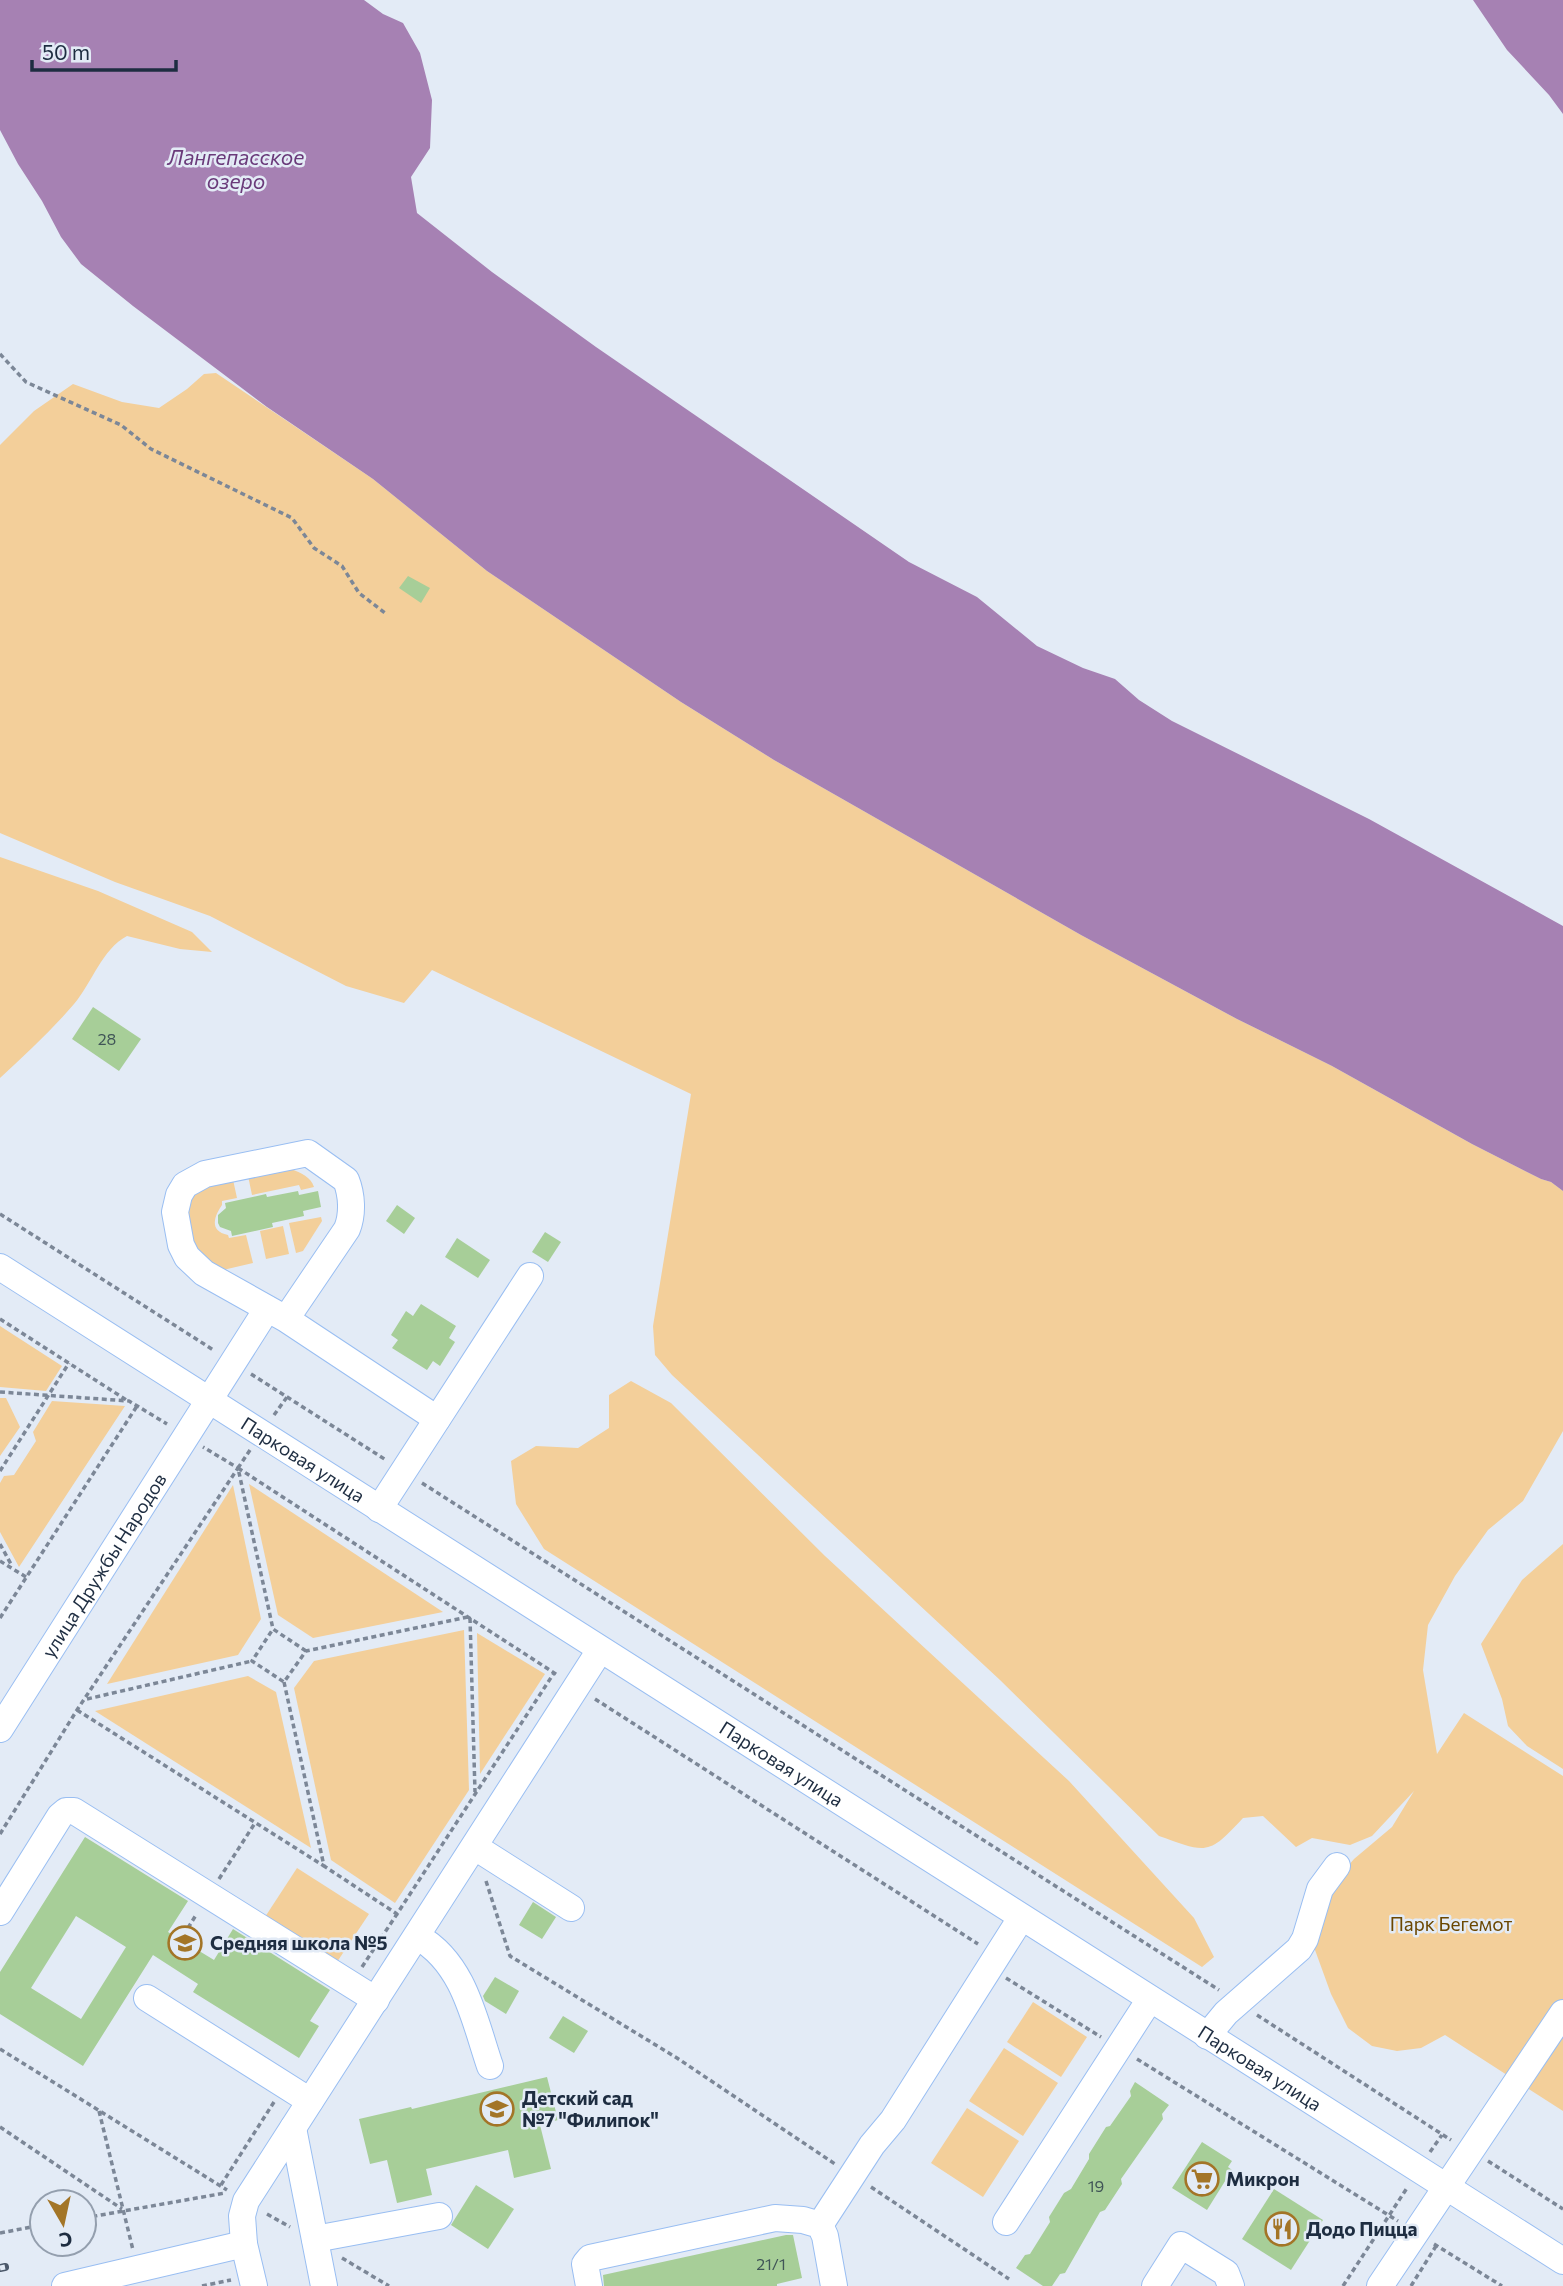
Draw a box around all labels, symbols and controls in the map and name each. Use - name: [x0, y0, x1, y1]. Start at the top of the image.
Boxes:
- scale bar: [32, 28, 175, 72]
- text: 50 m: [42, 39, 90, 64]
- water label: Лангепасское озеро: [167, 144, 304, 193]
- house number: 28: [98, 1029, 116, 1048]
- street label: Парковая улица: [237, 1411, 369, 1507]
- street label: улица Дружбы Народов: [36, 1468, 171, 1662]
- street label: Парковая улица: [716, 1716, 848, 1811]
- park label: Парк Бегемот: [1390, 1912, 1512, 1935]
- school or university icon: Средняя школа №5: [166, 1924, 204, 1962]
- place label: Средняя школа №5: [210, 1931, 387, 1954]
- street label: Парковая улица: [1194, 2020, 1326, 2116]
- place label: Детский сад №7 "Филипок": [522, 2086, 659, 2131]
- school or university icon: Детский сад №7 "Филипок": [478, 2090, 516, 2128]
- supermarket icon: Микрон: [1183, 2160, 1221, 2198]
- place label: Микрон: [1226, 2167, 1300, 2190]
- house number: 19: [1088, 2176, 1104, 2195]
- north arrow: [28, 2188, 98, 2258]
- restaurant icon: Додо Пицца: [1263, 2210, 1301, 2248]
- place label: Додо Пицца: [1306, 2217, 1418, 2240]
- text: С: [58, 2228, 74, 2253]
- house number: 21/1: [756, 2254, 786, 2273]

